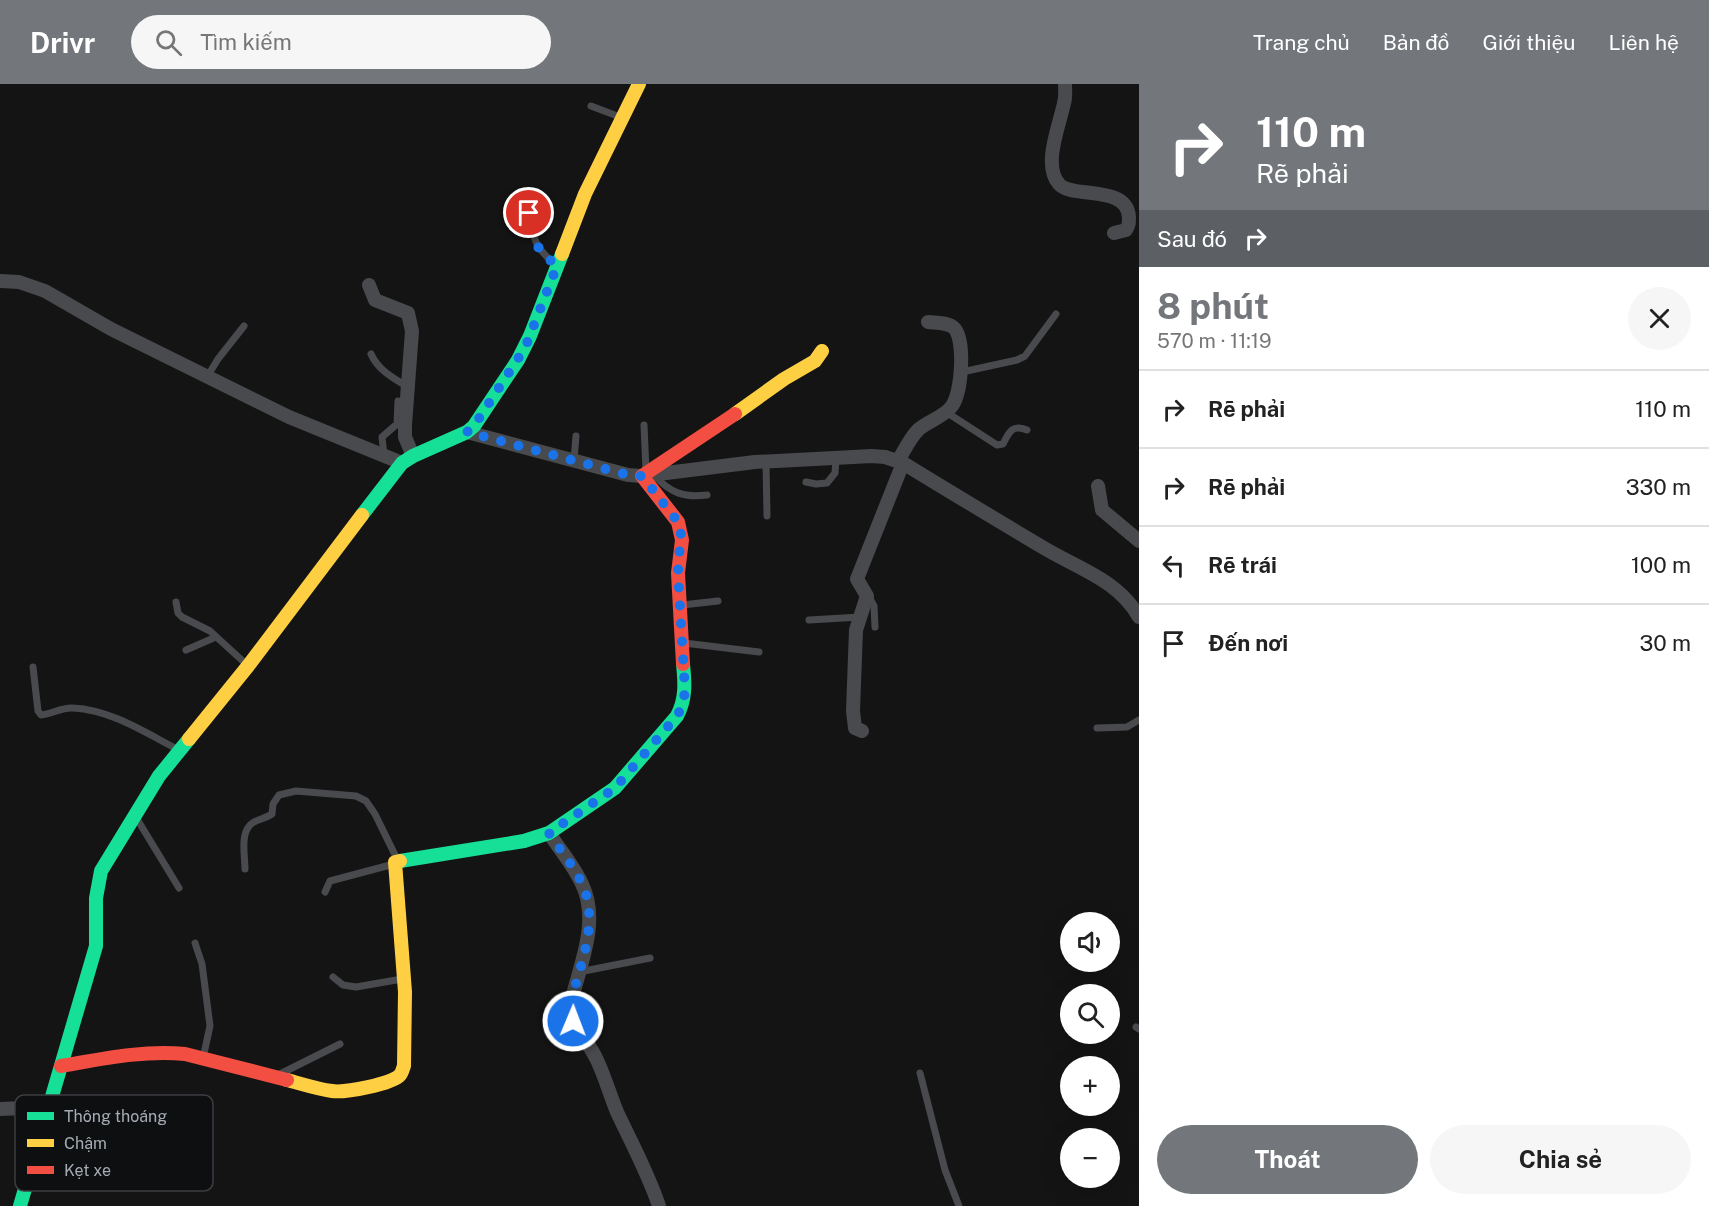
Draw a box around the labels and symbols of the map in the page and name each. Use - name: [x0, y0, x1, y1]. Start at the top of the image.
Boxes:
- pin: [503, 187, 554, 238]
- position arrow: [541, 989, 605, 1053]
- legend: [15, 1095, 213, 1191]
- text: Thông thoáng: [64, 1107, 167, 1126]
- text: Chậm: [64, 1134, 107, 1153]
- text: Kẹt xe: [64, 1161, 111, 1180]

